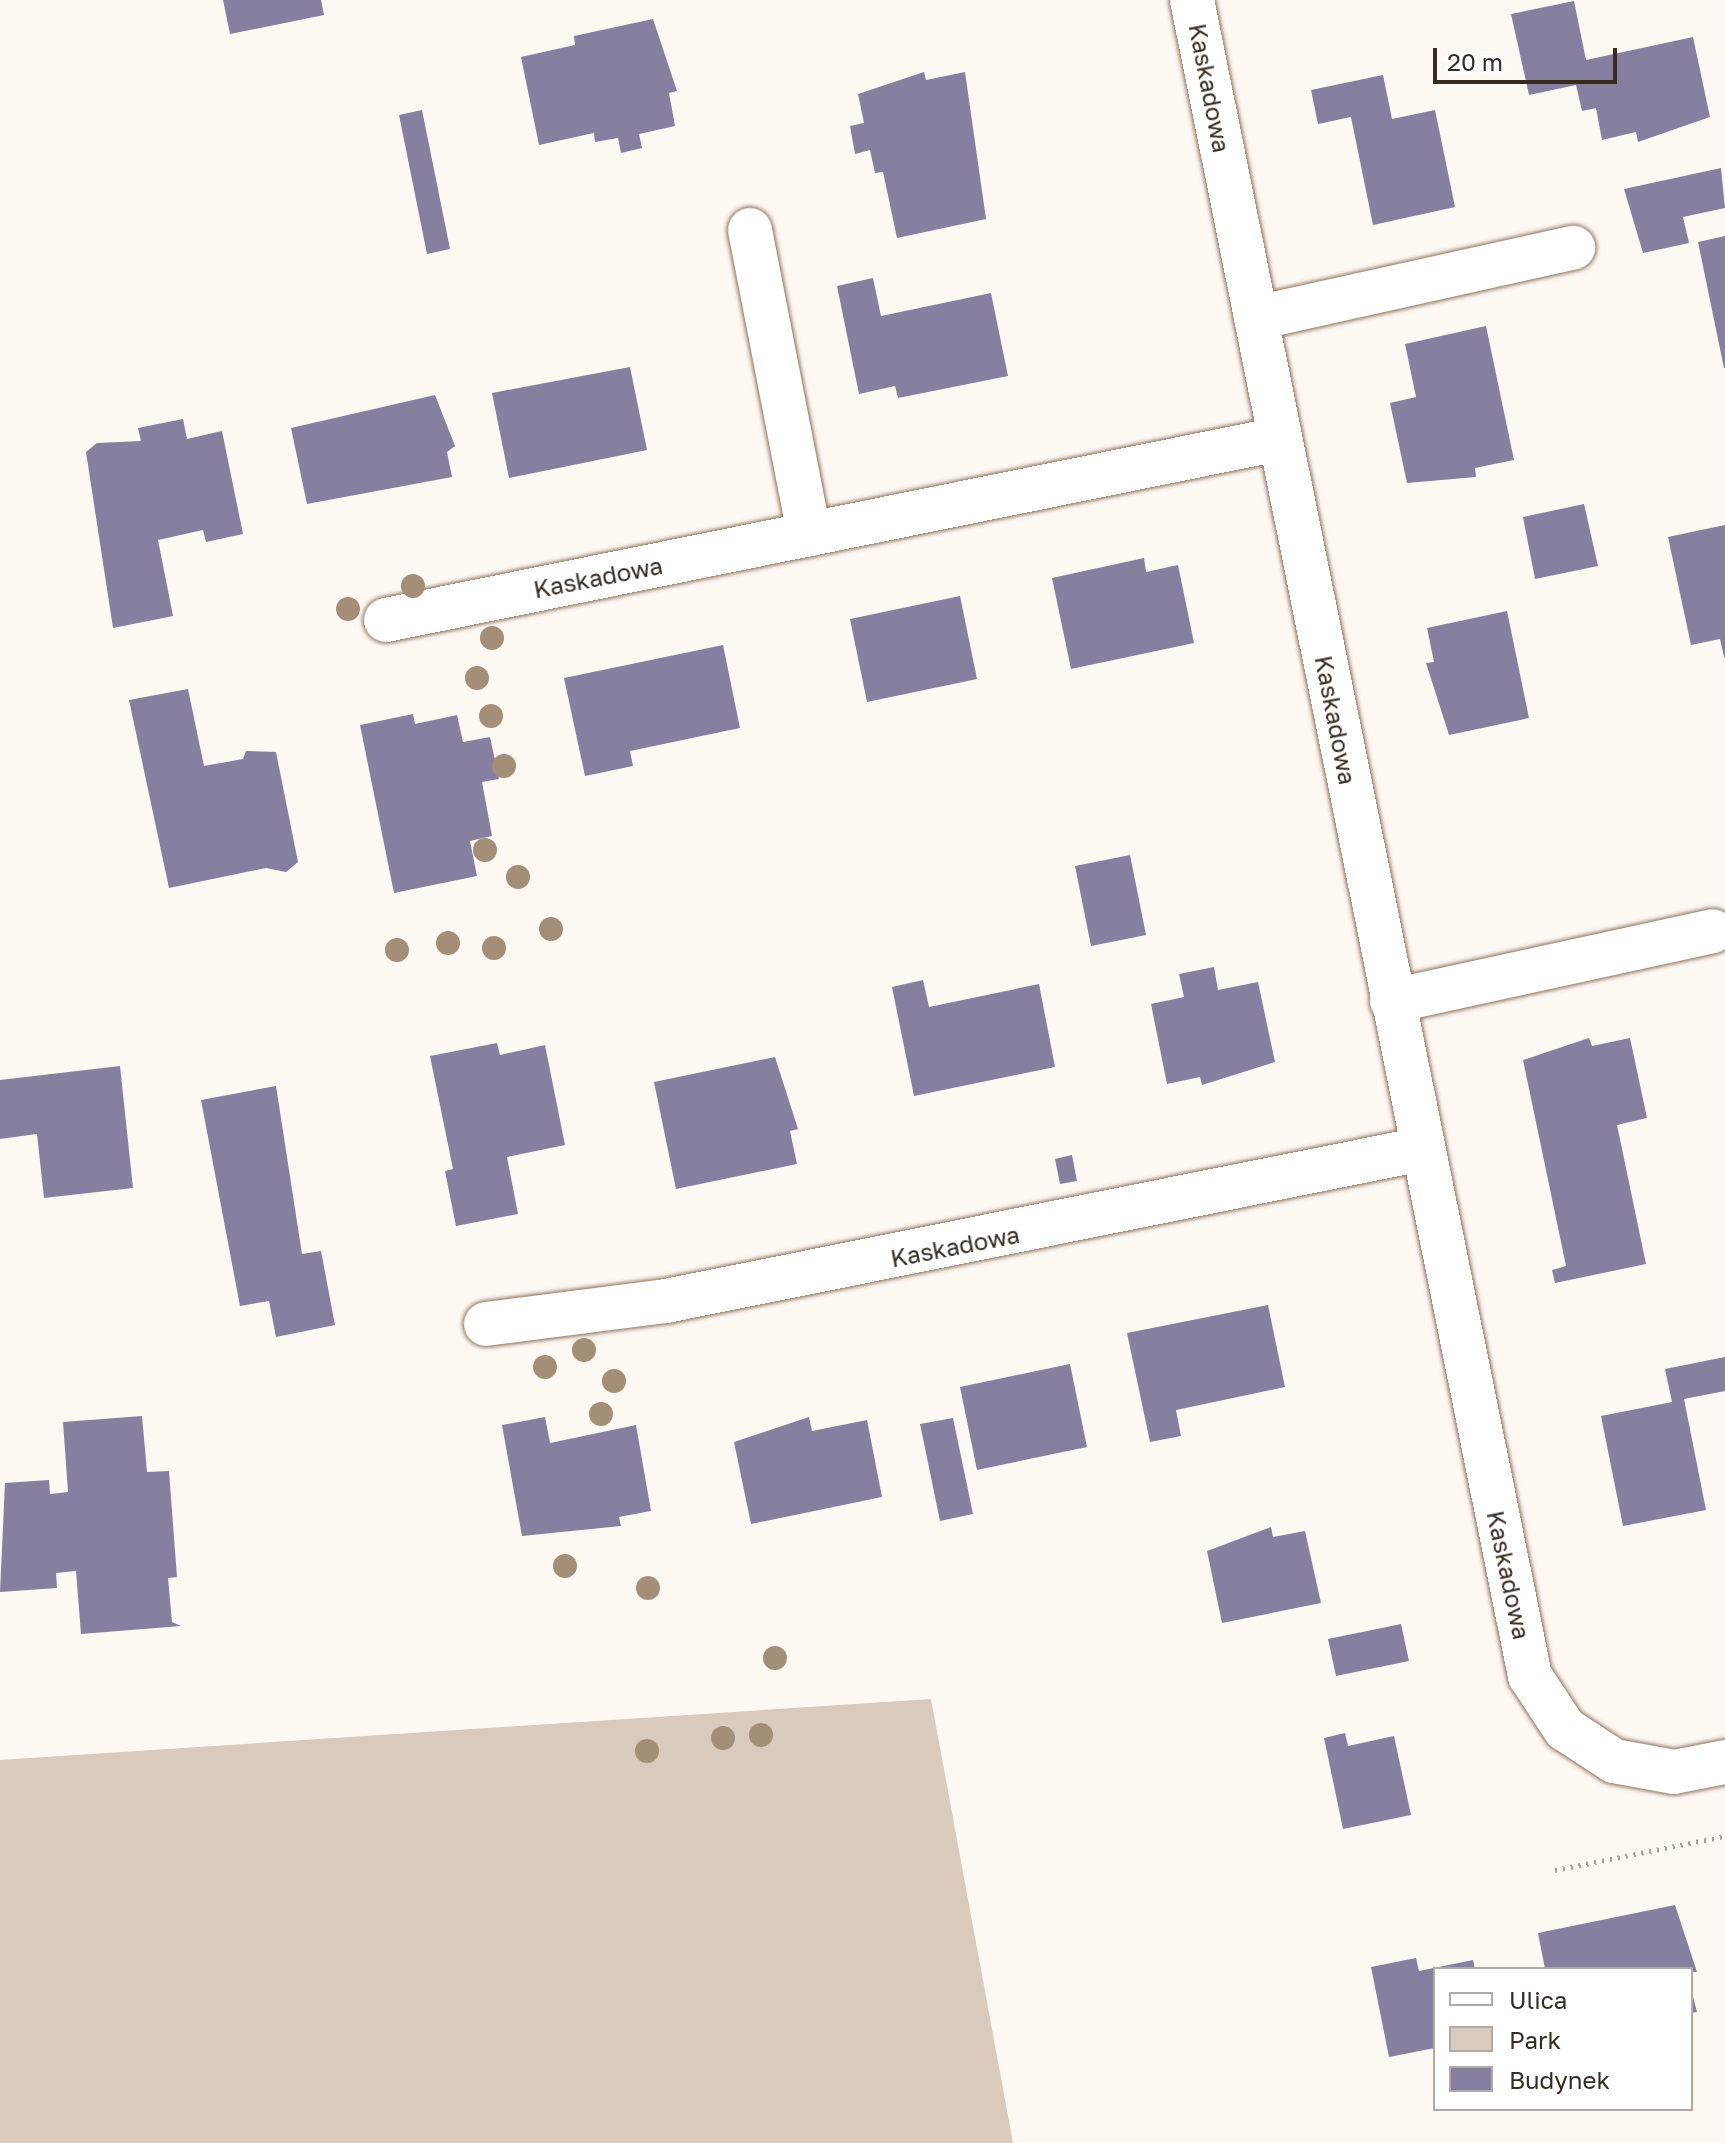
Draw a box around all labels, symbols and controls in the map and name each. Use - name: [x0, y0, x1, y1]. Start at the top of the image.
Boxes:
- street label: Kaskadowa: [1183, 21, 1237, 155]
- scale bar: [1437, 32, 1621, 82]
- text: 20 m: [1447, 47, 1503, 76]
- street label: Kaskadowa: [531, 550, 665, 604]
- street label: Kaskadowa: [1309, 653, 1363, 787]
- street label: Kaskadowa: [888, 1219, 1022, 1273]
- street label: Kaskadowa: [1481, 1508, 1537, 1642]
- legend: [1433, 1967, 1693, 2111]
- text: Ulica: [1509, 1985, 1567, 2014]
- text: Park: [1509, 2025, 1561, 2054]
- text: Budynek: [1509, 2065, 1610, 2094]

